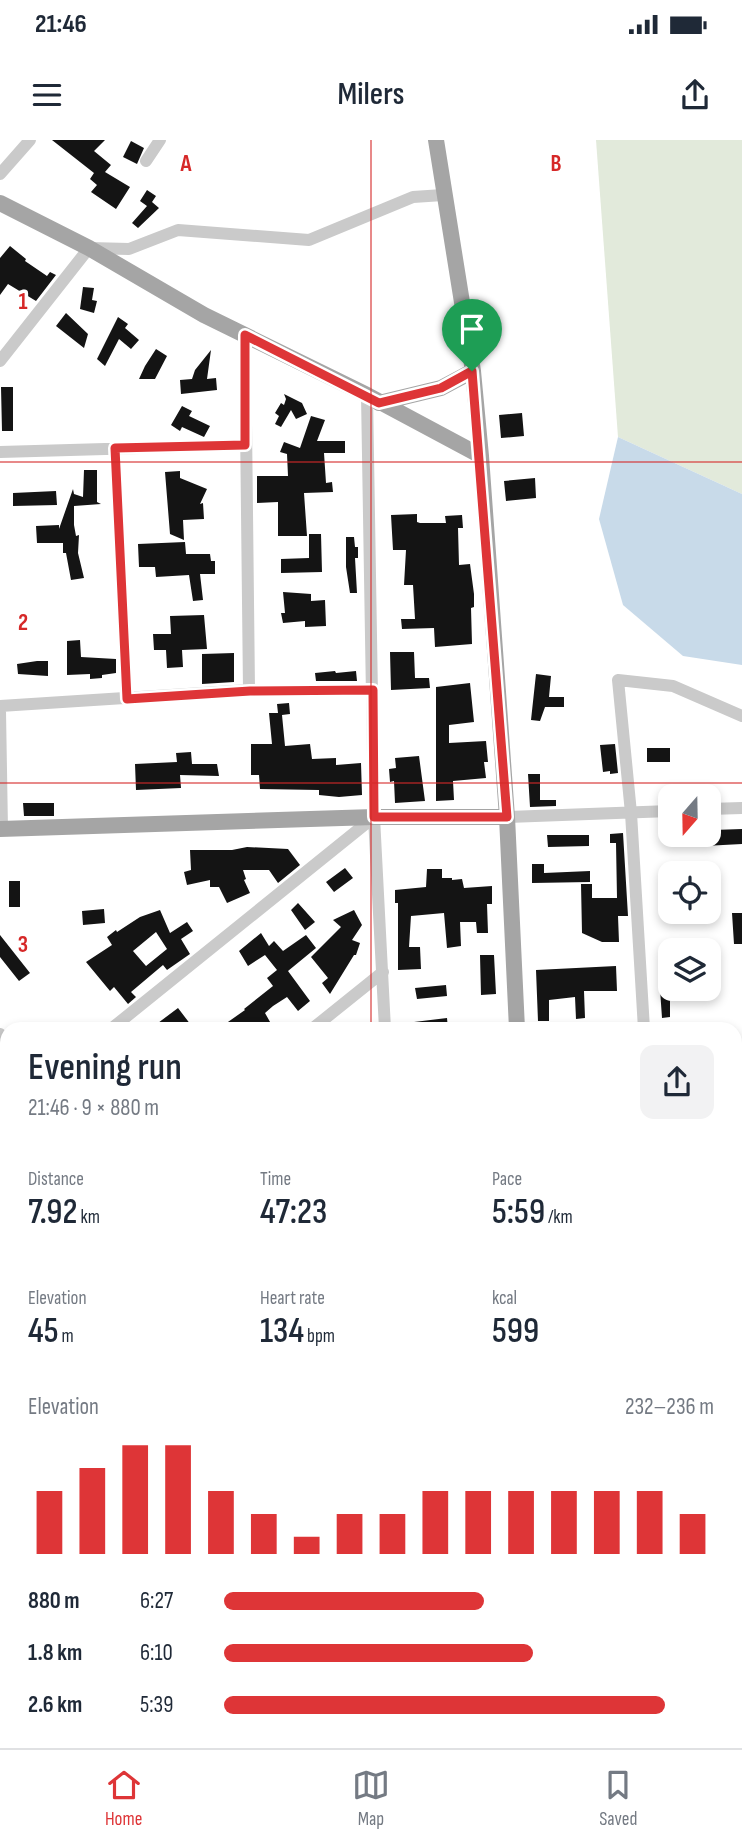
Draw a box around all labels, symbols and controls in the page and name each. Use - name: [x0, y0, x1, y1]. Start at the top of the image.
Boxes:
- text: 21:46: [35, 9, 87, 40]
- text: Milers: [338, 75, 404, 114]
- icon: menu: [28, 76, 66, 114]
- icon: share: [676, 76, 714, 114]
- text: A: [180, 150, 193, 178]
- text: B: [551, 150, 562, 178]
- text: 1: [18, 288, 28, 316]
- pin: [442, 299, 502, 371]
- icon: arrive: [453, 310, 491, 348]
- text: 2: [18, 609, 28, 637]
- north arrow: [658, 784, 721, 847]
- map controls: [658, 784, 721, 1001]
- button: locate: [658, 861, 721, 924]
- text: 3: [18, 931, 28, 959]
- button: layers: [658, 938, 721, 1001]
- text: Evening run: [28, 1045, 182, 1090]
- button: share: [640, 1045, 714, 1119]
- text: 21:46 · 9 × 880 m: [28, 1094, 159, 1122]
- text: Distance: [28, 1168, 84, 1191]
- text: Time: [260, 1168, 291, 1191]
- text: Pace: [492, 1168, 522, 1191]
- text: 7.92: [28, 1191, 77, 1234]
- text: 47:23: [260, 1191, 327, 1234]
- text: 5:59: [492, 1191, 545, 1234]
- text: km: [77, 1206, 100, 1229]
- text: /km: [545, 1206, 573, 1229]
- text: Elevation: [28, 1287, 87, 1310]
- text: Heart rate: [260, 1287, 325, 1310]
- text: kcal: [492, 1287, 517, 1310]
- text: 45: [28, 1310, 59, 1353]
- text: 134: [260, 1310, 304, 1353]
- text: 599: [492, 1310, 539, 1353]
- text: m: [59, 1325, 74, 1348]
- text: bpm: [304, 1325, 335, 1348]
- text: Elevation: [28, 1393, 99, 1421]
- text: 232–236 m: [625, 1393, 714, 1421]
- text: 880 m: [28, 1587, 80, 1615]
- text: 6:27: [140, 1587, 173, 1615]
- text: 1.8 km: [28, 1639, 82, 1667]
- text: 6:10: [140, 1639, 173, 1667]
- text: 2.6 km: [28, 1691, 82, 1719]
- text: 5:39: [140, 1691, 173, 1719]
- tab: Home: [105, 1766, 143, 1831]
- tab: Map: [352, 1766, 390, 1831]
- tab: Saved: [599, 1766, 637, 1831]

